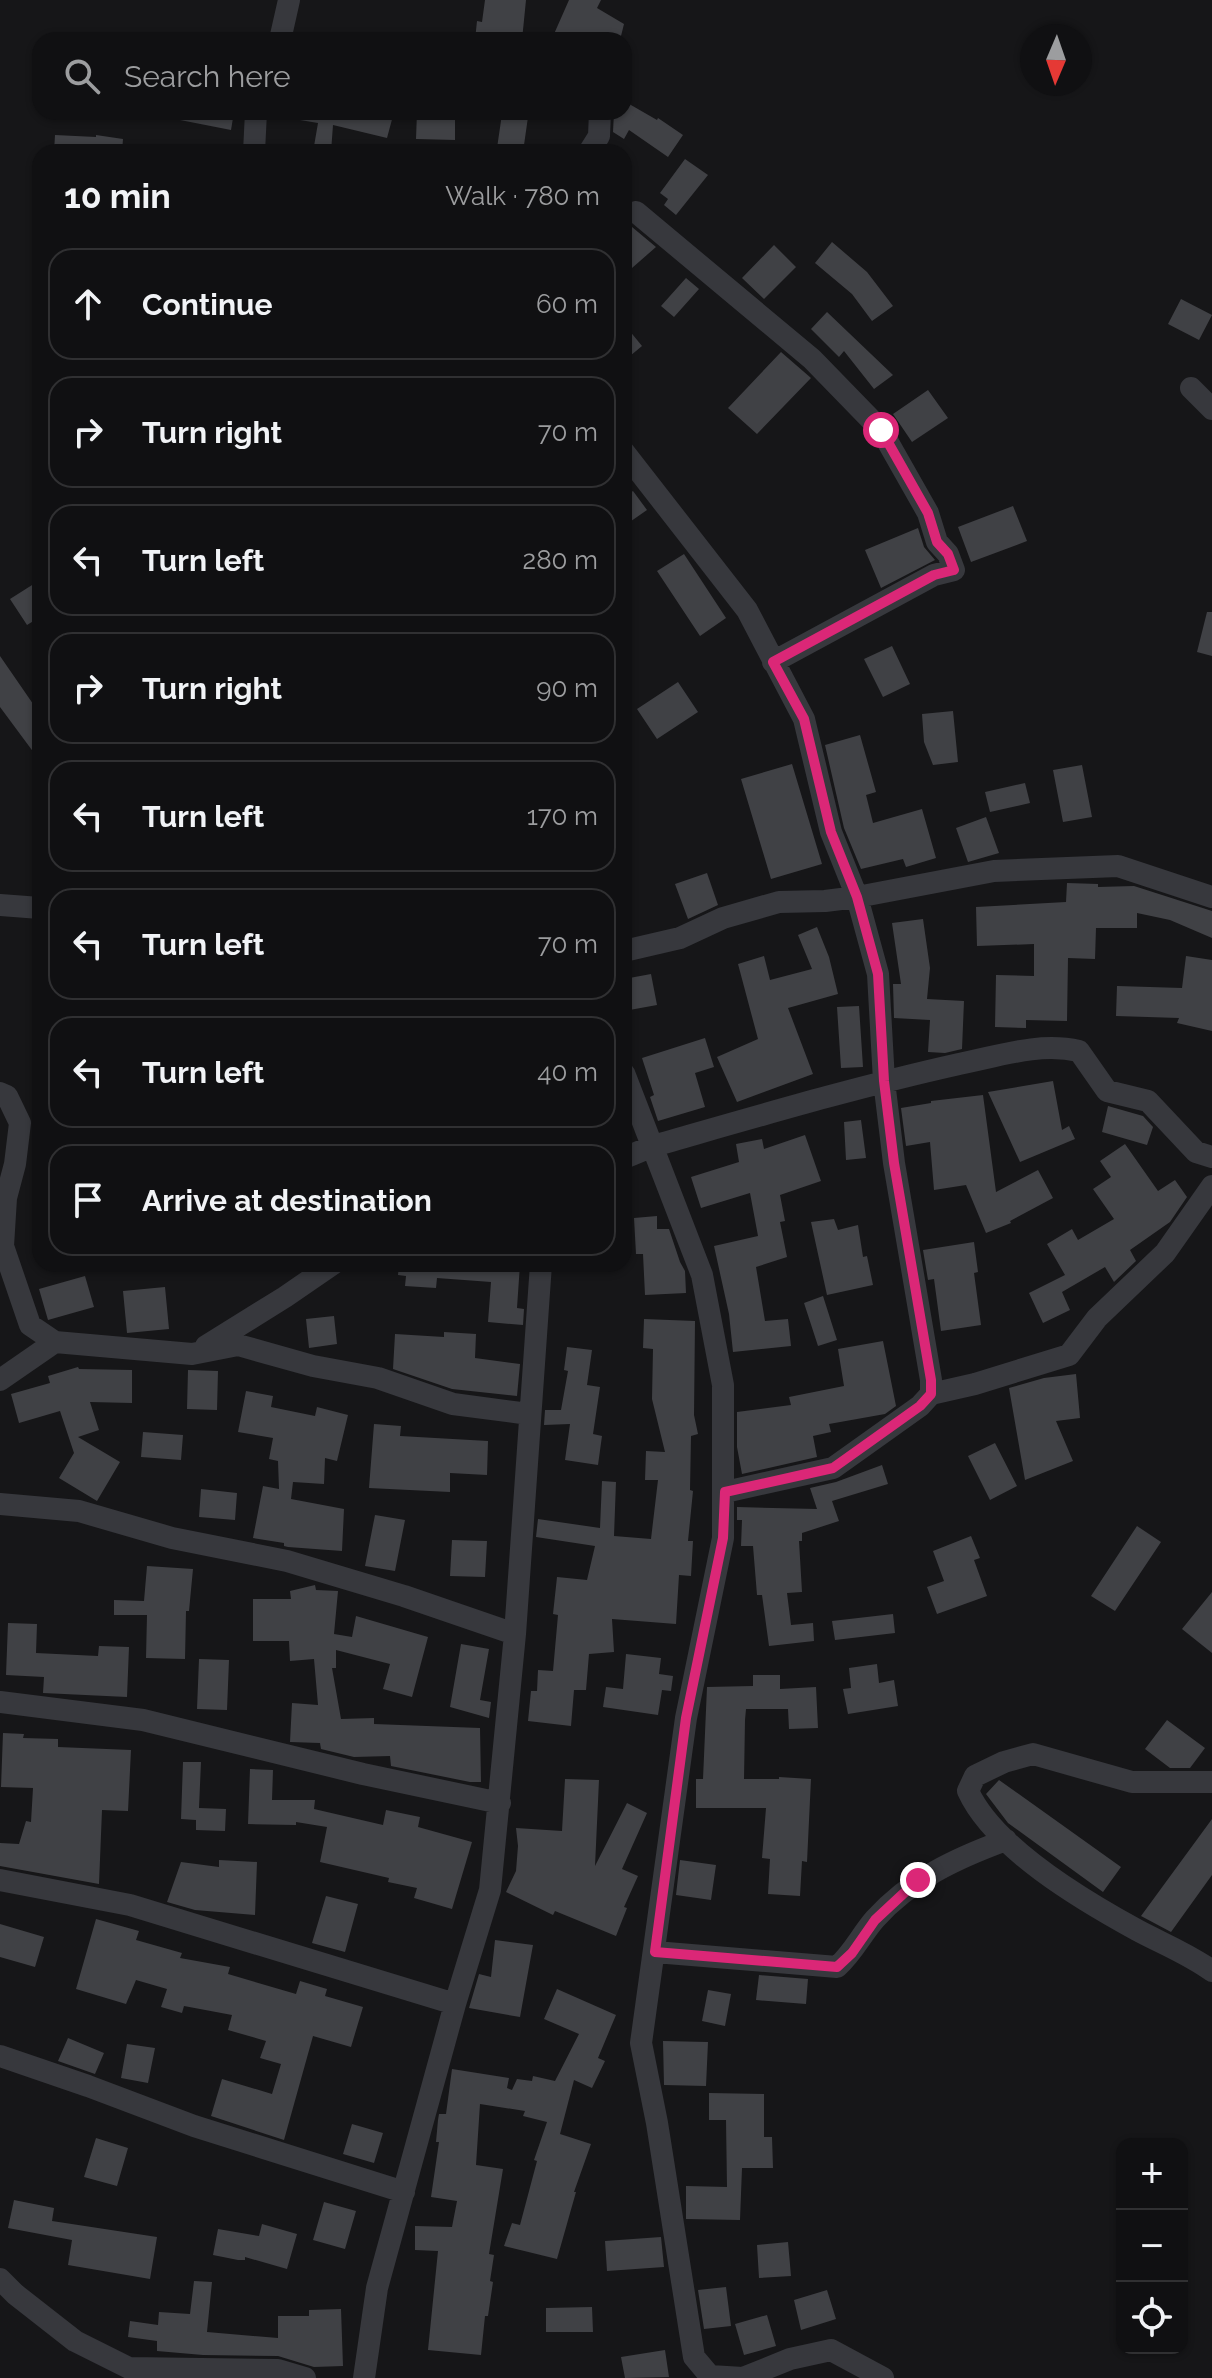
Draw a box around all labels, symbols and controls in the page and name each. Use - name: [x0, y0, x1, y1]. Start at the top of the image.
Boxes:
- north arrow: [1020, 24, 1092, 96]
- search box: [32, 32, 632, 120]
- icon: search: [60, 54, 104, 98]
- text: Search here: [124, 59, 291, 94]
- text: 10 min: [64, 176, 171, 216]
- text: Walk · 780 m: [445, 181, 600, 211]
- icon: ahead: [66, 282, 110, 326]
- text: Continue: [142, 287, 273, 322]
- text: 60 m: [536, 289, 598, 319]
- icon: right: [66, 410, 110, 454]
- route start: [863, 412, 899, 448]
- text: Turn right: [142, 415, 282, 450]
- text: 70 m: [538, 417, 598, 447]
- icon: left: [66, 538, 110, 582]
- text: Turn left: [142, 543, 264, 578]
- text: 280 m: [523, 545, 598, 575]
- icon: right: [66, 666, 110, 710]
- text: Turn right: [142, 671, 282, 706]
- text: 90 m: [536, 673, 598, 703]
- icon: left: [66, 794, 110, 838]
- text: Turn left: [142, 799, 264, 834]
- text: 170 m: [527, 801, 598, 831]
- icon: left: [66, 922, 110, 966]
- text: Turn left: [142, 927, 264, 962]
- text: 70 m: [538, 929, 598, 959]
- icon: left: [66, 1050, 110, 1094]
- text: Turn left: [142, 1055, 264, 1090]
- text: 40 m: [537, 1057, 598, 1087]
- icon: arrive: [66, 1178, 110, 1222]
- text: Arrive at destination: [142, 1183, 432, 1218]
- route end: [900, 1862, 936, 1898]
- map controls: [1116, 2138, 1188, 2354]
- button: +: [1116, 2138, 1188, 2210]
- button: −: [1116, 2210, 1188, 2282]
- button: locate: [1116, 2282, 1188, 2354]

